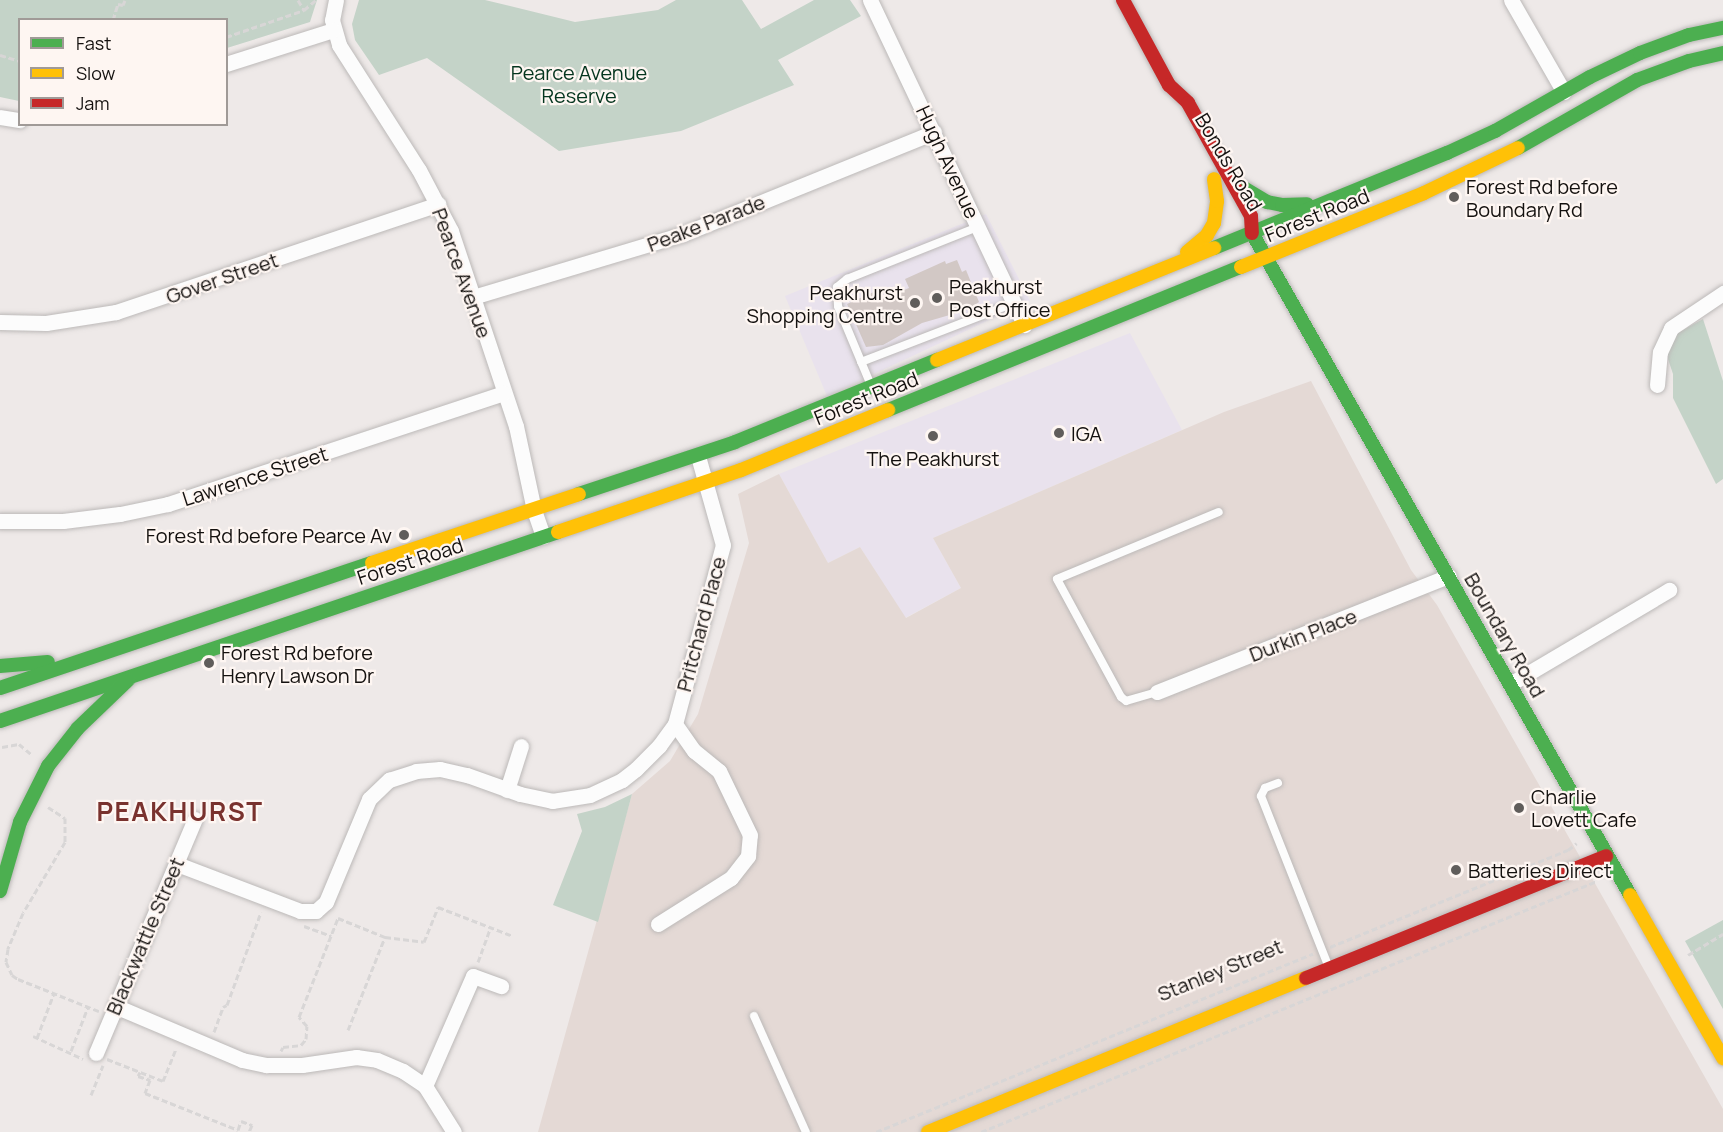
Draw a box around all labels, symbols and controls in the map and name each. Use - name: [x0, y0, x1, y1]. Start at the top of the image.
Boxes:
- legend: [18, 18, 228, 126]
- text: Fast: [76, 31, 111, 55]
- text: Slow: [76, 61, 115, 85]
- park label: Pearce Avenue Reserve: [511, 61, 647, 108]
- text: Jam: [76, 91, 110, 115]
- street label: Hugh Avenue: [911, 102, 985, 222]
- street label: Bonds Road: [1190, 109, 1268, 215]
- place label: Forest Rd before Boundary Rd: [1466, 174, 1618, 221]
- street label: Forest Road: [1261, 183, 1373, 247]
- street label: Peake Parade: [644, 190, 768, 256]
- marker: Forest Rd before Boundary Rd: [1447, 190, 1461, 204]
- street label: Pearce Avenue: [427, 205, 497, 341]
- street label: Gover Street: [163, 248, 281, 308]
- place label: Peakhurst Post Office: [949, 274, 1050, 321]
- place label: Peakhurst Shopping Centre: [747, 280, 903, 327]
- marker: Peakhurst Post Office: [930, 291, 944, 305]
- marker: Peakhurst Shopping Centre: [908, 296, 922, 310]
- street label: Forest Road: [810, 366, 922, 430]
- place label: IGA: [1071, 421, 1102, 445]
- marker: IGA: [1052, 426, 1066, 440]
- marker: The Peakhurst: [926, 429, 940, 443]
- street label: Lawrence Street: [179, 441, 331, 511]
- place label: The Peakhurst: [866, 446, 1000, 470]
- place label: Forest Rd before Pearce Av: [146, 523, 392, 547]
- marker: Forest Rd before Pearce Av: [397, 528, 411, 542]
- street label: Forest Road: [354, 533, 466, 589]
- street label: Pritchard Place: [671, 554, 731, 694]
- street label: Boundary Road: [1460, 568, 1550, 702]
- street label: Durkin Place: [1246, 603, 1360, 667]
- place label: Forest Rd before Henry Lawson Dr: [221, 640, 374, 687]
- marker: Forest Rd before Henry Lawson Dr: [202, 656, 216, 670]
- place label: Charlie Lovett Cafe: [1531, 784, 1637, 831]
- district label: PEAKHURST: [96, 796, 264, 828]
- marker: Charlie Lovett Cafe: [1512, 801, 1526, 815]
- street label: Blackwattle Street: [101, 854, 189, 1018]
- place label: Batteries Direct: [1468, 858, 1612, 882]
- marker: Batteries Direct: [1449, 863, 1463, 877]
- street label: Stanley Street: [1154, 934, 1286, 1006]

